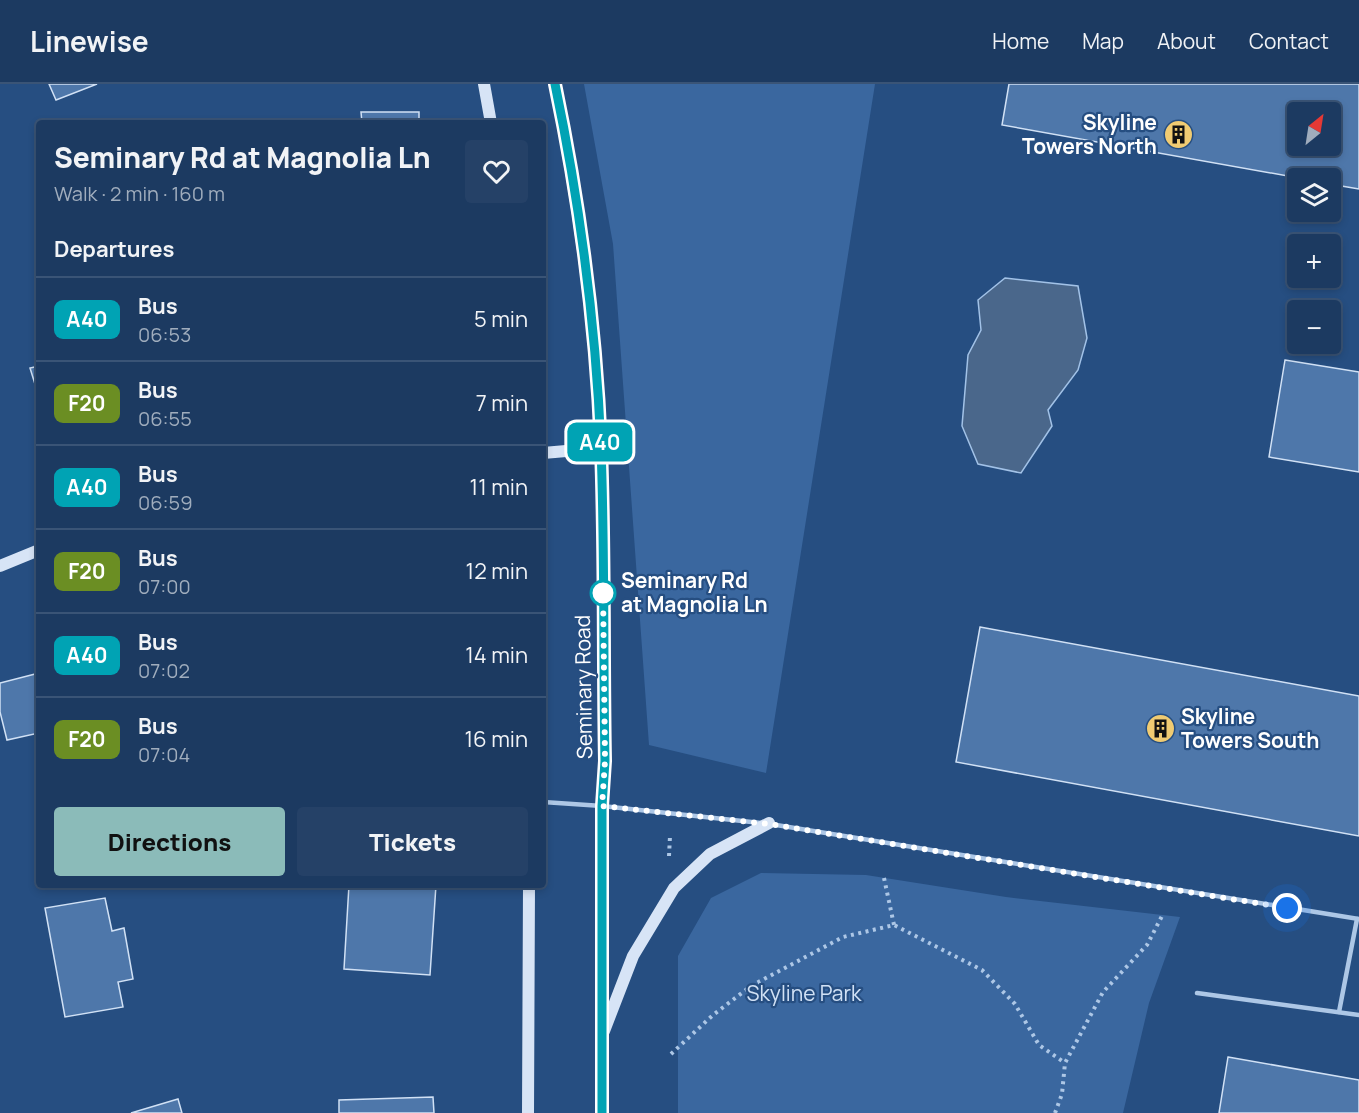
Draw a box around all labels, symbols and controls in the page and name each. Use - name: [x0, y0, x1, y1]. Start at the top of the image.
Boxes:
- text: Linewise: [30, 22, 149, 60]
- text: Home: [992, 27, 1049, 55]
- text: Map: [1082, 27, 1124, 55]
- text: About: [1157, 27, 1216, 55]
- text: Contact: [1249, 27, 1329, 55]
- north arrow: [1287, 102, 1341, 156]
- map controls: [1287, 102, 1341, 354]
- place label: Skyline Towers North: [1022, 108, 1157, 160]
- building icon: Skyline Towers North: [1162, 119, 1194, 151]
- text: Seminary Rd at Magnolia Ln: [54, 138, 431, 176]
- button: heart: [465, 140, 528, 203]
- button: layers: [1287, 168, 1341, 222]
- text: Walk · 2 min · 160 m: [54, 180, 225, 207]
- text: Departures: [54, 234, 174, 264]
- button: +: [1287, 234, 1341, 288]
- text: Bus: [138, 291, 178, 321]
- button: −: [1287, 300, 1341, 354]
- text: 5 min: [474, 304, 528, 334]
- text: A40: [66, 305, 108, 333]
- text: 06:53: [138, 321, 191, 348]
- text: Bus: [138, 375, 178, 405]
- text: 7 min: [476, 388, 528, 418]
- text: F20: [68, 389, 106, 417]
- text: 06:55: [138, 405, 192, 432]
- line badge: A40: [566, 422, 634, 462]
- text: A40: [579, 428, 621, 456]
- text: Bus: [138, 459, 178, 489]
- text: 11 min: [470, 472, 528, 502]
- text: A40: [66, 473, 108, 501]
- text: 06:59: [138, 489, 193, 516]
- text: Bus: [138, 543, 178, 573]
- text: 12 min: [466, 556, 528, 586]
- text: F20: [68, 557, 106, 585]
- place label: Seminary Rd at Magnolia Ln: [621, 566, 768, 618]
- text: 07:00: [138, 573, 191, 600]
- marker: Seminary Rd at Magnolia Ln: [590, 580, 616, 606]
- street label: Seminary Road: [568, 615, 598, 759]
- text: Bus: [138, 627, 178, 657]
- text: 14 min: [465, 640, 528, 670]
- text: A40: [66, 641, 108, 669]
- text: 07:02: [138, 657, 190, 684]
- place label: Skyline Towers South: [1181, 702, 1319, 754]
- text: Bus: [138, 711, 178, 741]
- building icon: Skyline Towers South: [1144, 713, 1176, 745]
- text: 16 min: [465, 724, 528, 754]
- text: F20: [68, 725, 106, 753]
- text: 07:04: [138, 741, 190, 768]
- button: Directions: [54, 807, 285, 876]
- button: Tickets: [297, 807, 528, 876]
- your location: [1272, 893, 1302, 923]
- park label: Skyline Park: [747, 979, 862, 1007]

